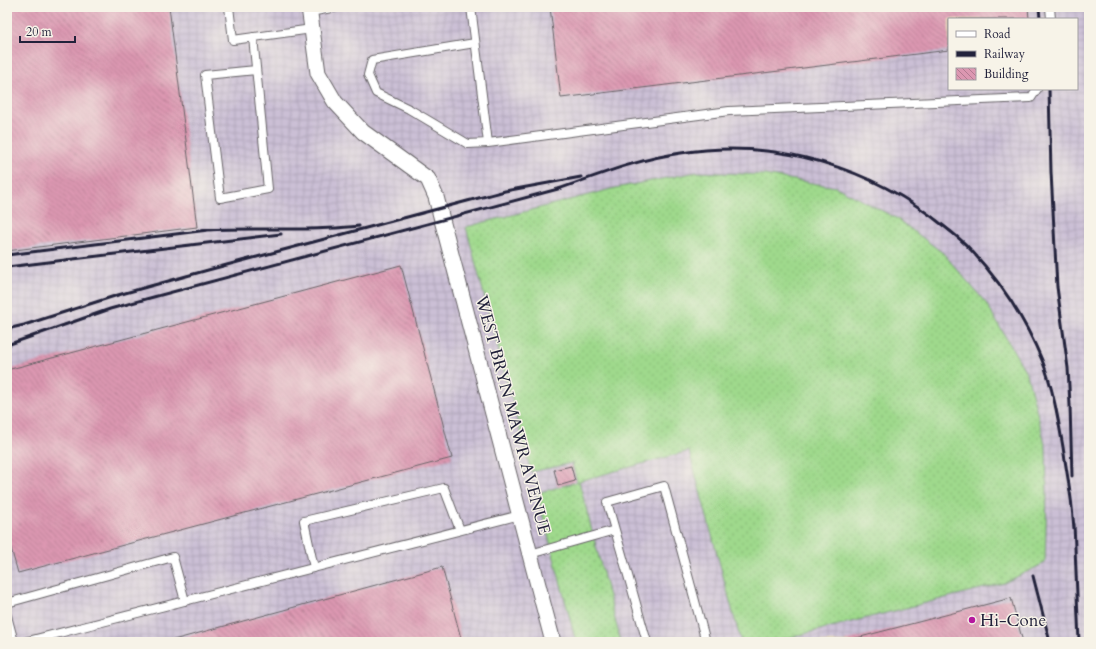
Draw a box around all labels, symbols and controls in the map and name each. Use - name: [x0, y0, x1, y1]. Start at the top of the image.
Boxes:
- scale bar: [20, 18, 75, 44]
- legend: [948, 18, 1078, 90]
- text: 20 m: [26, 24, 53, 40]
- text: Road: [984, 26, 1011, 42]
- text: Railway: [984, 46, 1026, 62]
- text: Building: [984, 66, 1029, 82]
- street label: WEST BRYN MAWR AVENUE: [470, 292, 556, 537]
- place label: Hi-Cone: [980, 609, 1046, 632]
- marker: Hi-Cone: [967, 615, 977, 625]

